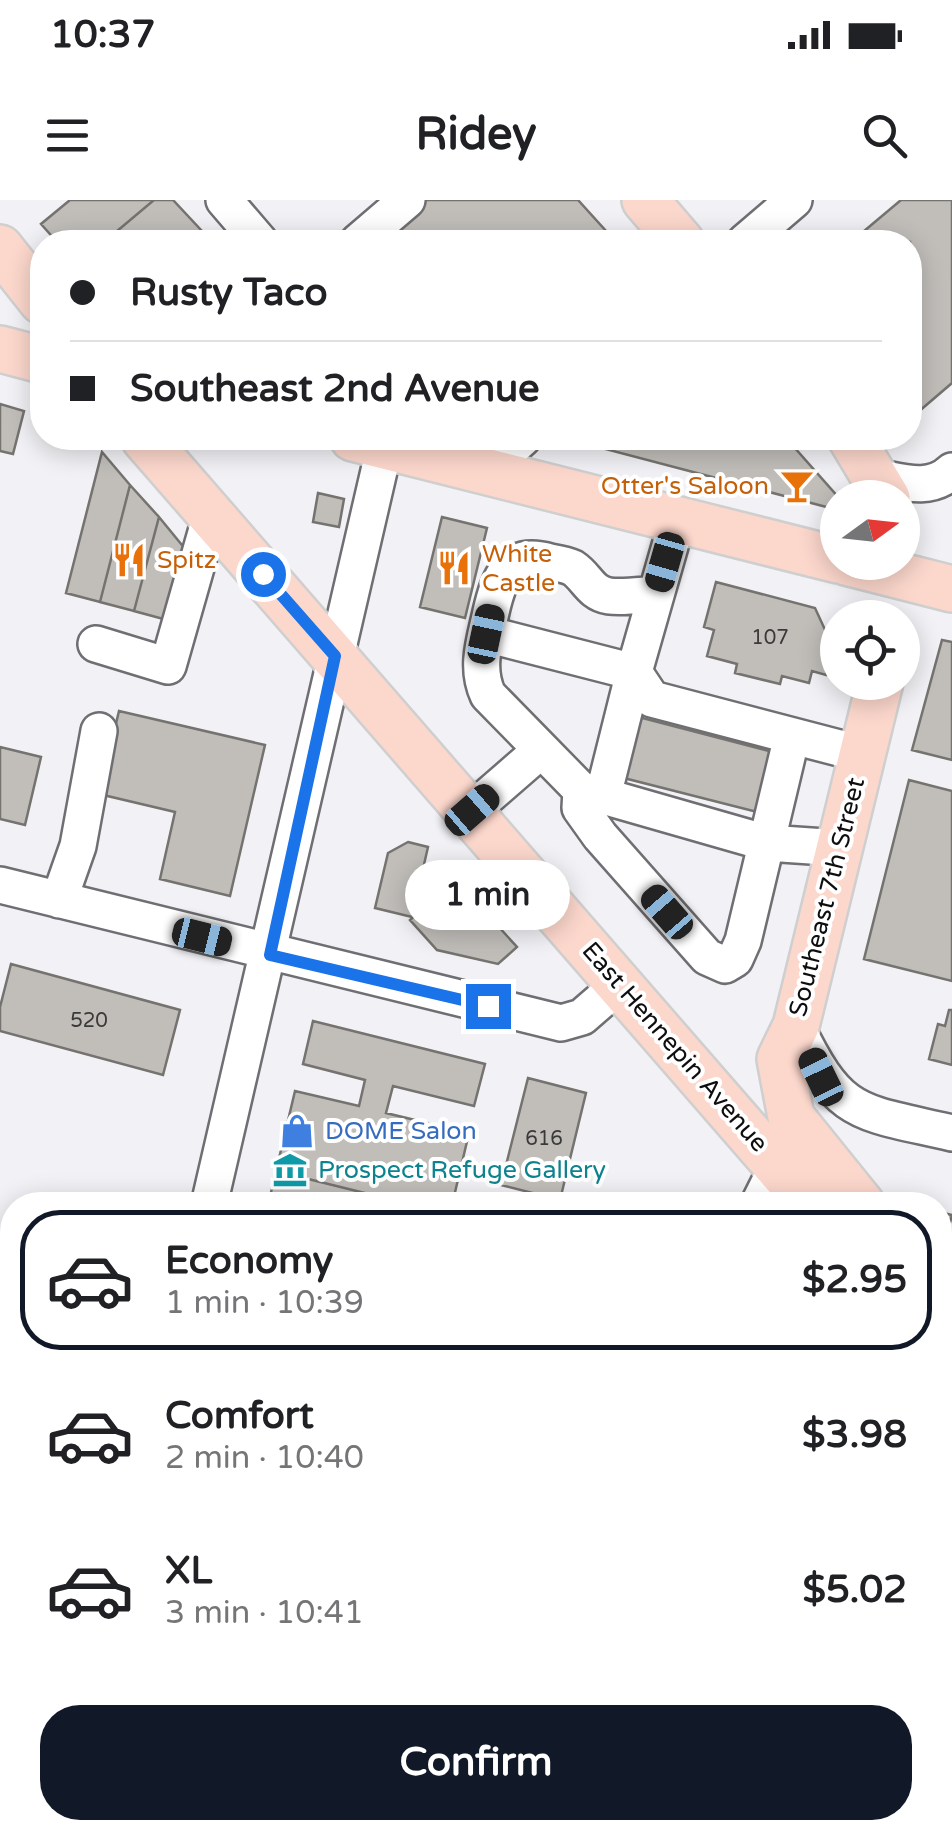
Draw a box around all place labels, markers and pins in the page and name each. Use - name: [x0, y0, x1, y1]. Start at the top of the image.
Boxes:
- bar icon: Otter's Saloon: [778, 467, 816, 505]
- place label: Otter's Saloon: [601, 471, 769, 501]
- place label: White Castle: [482, 539, 555, 598]
- restaurant icon: Spitz: [110, 541, 148, 579]
- place label: Spitz: [157, 545, 216, 575]
- restaurant icon: White Castle: [435, 549, 473, 587]
- shop icon: DOME Salon: [278, 1112, 316, 1150]
- place label: DOME Salon: [325, 1116, 477, 1146]
- museum icon: Prospect Refuge Gallery: [271, 1151, 309, 1189]
- place label: Prospect Refuge Gallery: [318, 1155, 606, 1185]

